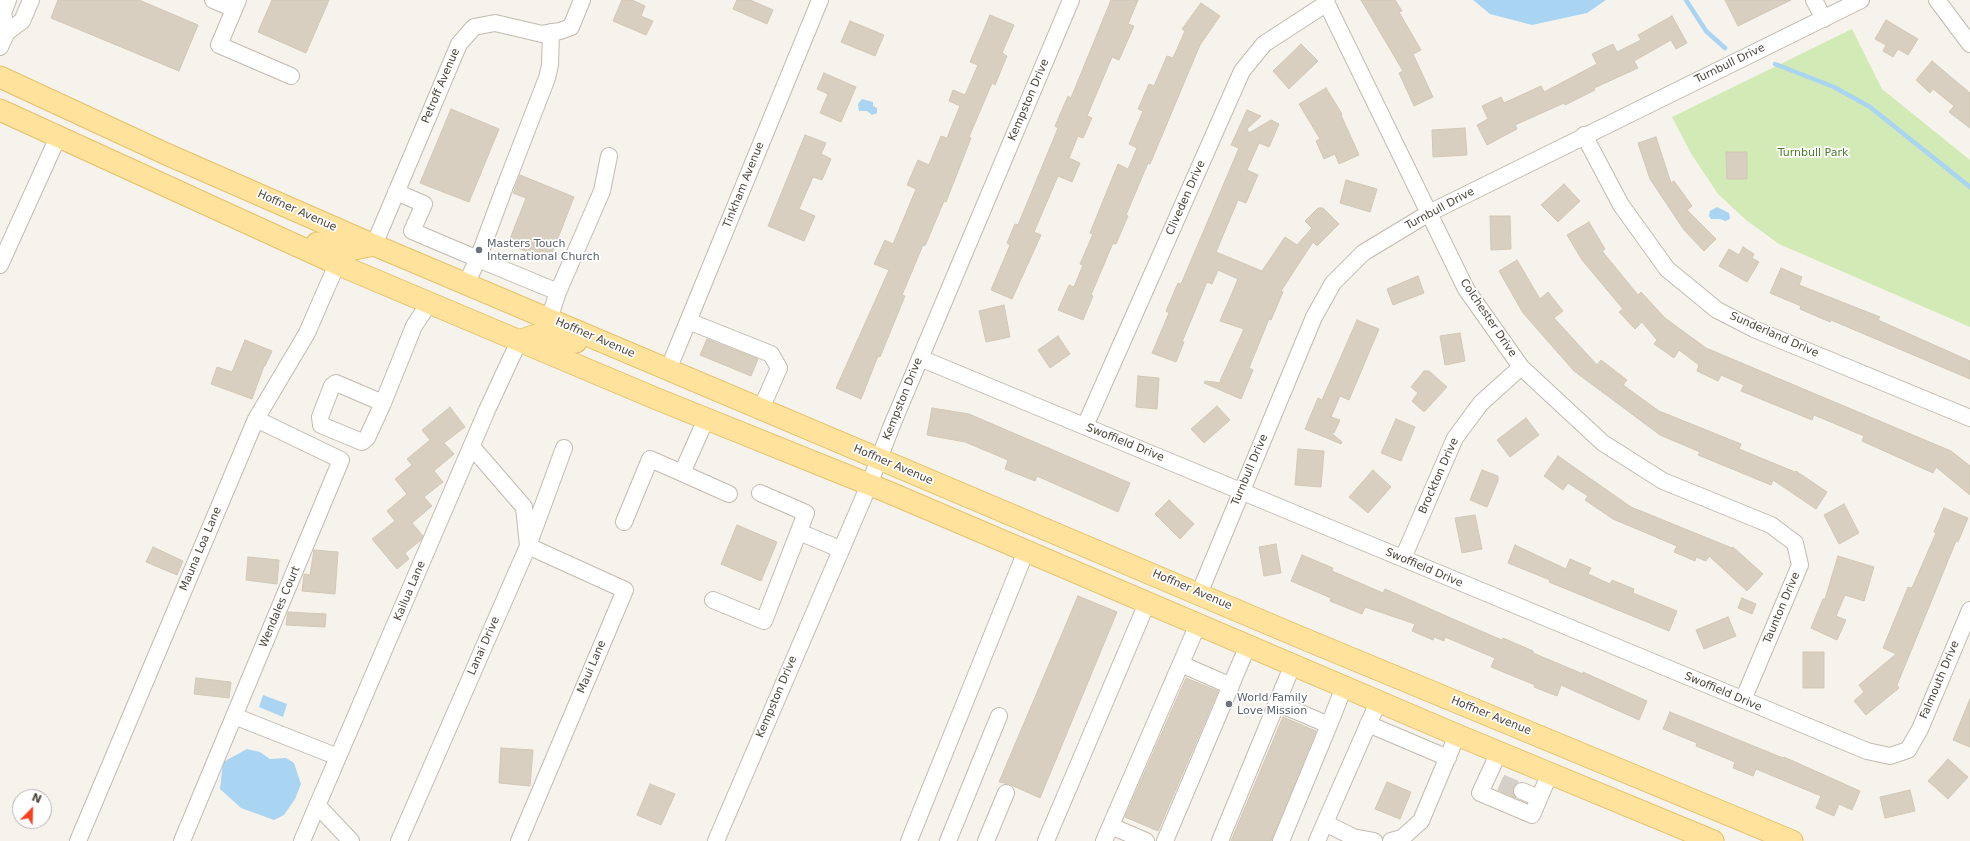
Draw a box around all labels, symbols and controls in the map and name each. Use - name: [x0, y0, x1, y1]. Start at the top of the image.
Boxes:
- street label: Turnbull Drive: [1693, 41, 1767, 87]
- street label: Petroff Avenue: [419, 46, 463, 126]
- street label: Kempston Drive: [1006, 57, 1052, 143]
- street label: Tinkham Avenue: [721, 140, 767, 230]
- park label: Turnbull Park: [1778, 146, 1848, 160]
- street label: Cliveden Drive: [1164, 158, 1208, 238]
- street label: Turnbull Drive: [1403, 185, 1477, 233]
- street label: Hoffner Avenue: [255, 188, 339, 234]
- place label: Masters Touch International Church: [487, 237, 600, 263]
- marker: Masters Touch International Church: [474, 245, 484, 255]
- street label: Colchester Drive: [1457, 276, 1519, 360]
- street label: Sunderland Drive: [1728, 309, 1820, 361]
- street label: Hoffner Avenue: [553, 315, 637, 361]
- street label: Kempston Drive: [880, 356, 926, 442]
- street label: Swoffield Drive: [1084, 421, 1166, 465]
- street label: Turnbull Drive: [1229, 432, 1271, 508]
- street label: Brockton Drive: [1416, 436, 1462, 516]
- street label: Hoffner Avenue: [851, 442, 935, 488]
- street label: Mauna Loa Lane: [177, 505, 225, 593]
- street label: Swoffield Drive: [1383, 546, 1465, 590]
- street label: Kailua Lane: [391, 559, 429, 623]
- street label: Wendales Court: [257, 564, 303, 650]
- street label: Hoffner Avenue: [1150, 567, 1234, 613]
- street label: Taunton Drive: [1761, 570, 1803, 646]
- street label: Lanai Drive: [465, 615, 503, 677]
- street label: Maui Lane: [575, 638, 609, 696]
- street label: Falmouth Drive: [1918, 639, 1962, 721]
- street label: Kempston Drive: [754, 654, 800, 740]
- street label: Swoffield Drive: [1682, 670, 1764, 714]
- place label: World Family Love Mission: [1237, 691, 1307, 717]
- street label: Hoffner Avenue: [1449, 694, 1533, 738]
- marker: World Family Love Mission: [1224, 699, 1234, 709]
- north arrow: [12, 789, 52, 829]
- text: N: [30, 791, 43, 806]

